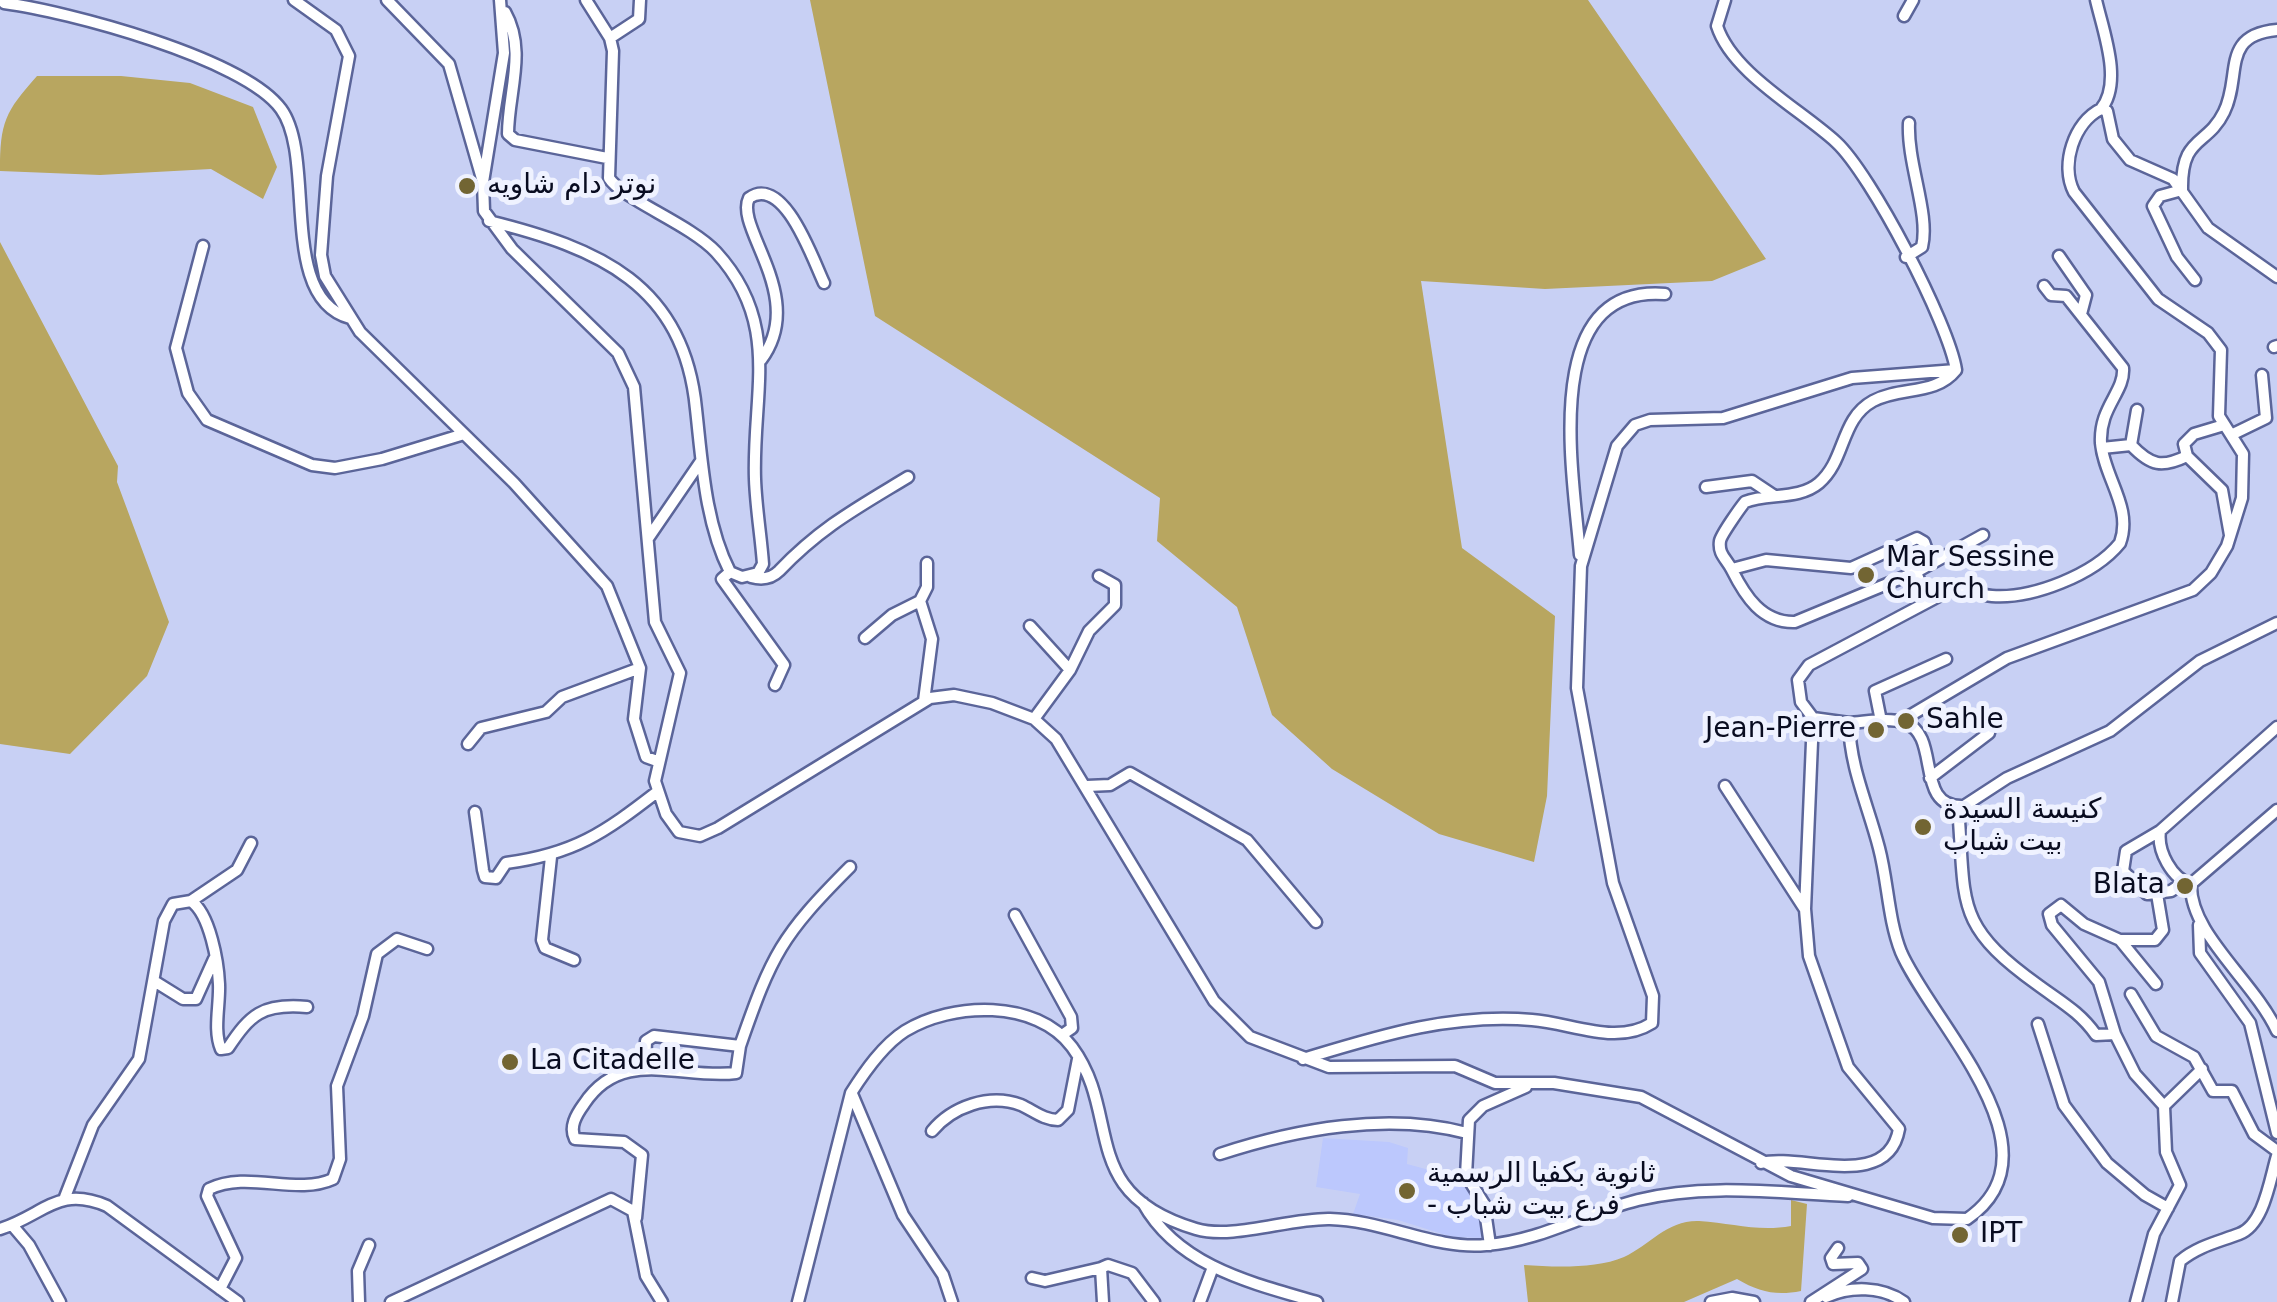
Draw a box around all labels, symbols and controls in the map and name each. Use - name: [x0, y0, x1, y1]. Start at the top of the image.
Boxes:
- place label: نوتر دام شاويه: [487, 169, 656, 203]
- marker: نوتر دام شاويه: [456, 175, 478, 197]
- place label: Mar Sessine Church: [1886, 542, 2055, 608]
- marker: Mar Sessine Church: [1855, 564, 1877, 586]
- place label: Sahle: [1926, 704, 2004, 738]
- marker: Sahle: [1895, 710, 1917, 732]
- place label: Jean-Pierre: [1705, 713, 1856, 747]
- marker: Jean-Pierre: [1865, 719, 1887, 741]
- place label: كنيسة السيدة بيت شباب: [1943, 794, 2101, 860]
- marker: كنيسة السيدة بيت شباب: [1912, 816, 1934, 838]
- place label: Blata: [2093, 869, 2165, 903]
- marker: Blata: [2174, 875, 2196, 897]
- place label: La Citadelle: [530, 1045, 695, 1079]
- marker: La Citadelle: [499, 1051, 521, 1073]
- place label: ثانوية بكفيا الرسمية - فرع بيت شباب: [1427, 1158, 1655, 1224]
- marker: ثانوية بكفيا الرسمية - فرع بيت شباب: [1396, 1180, 1418, 1202]
- place label: IPT: [1980, 1218, 2022, 1252]
- marker: IPT: [1949, 1224, 1971, 1246]

